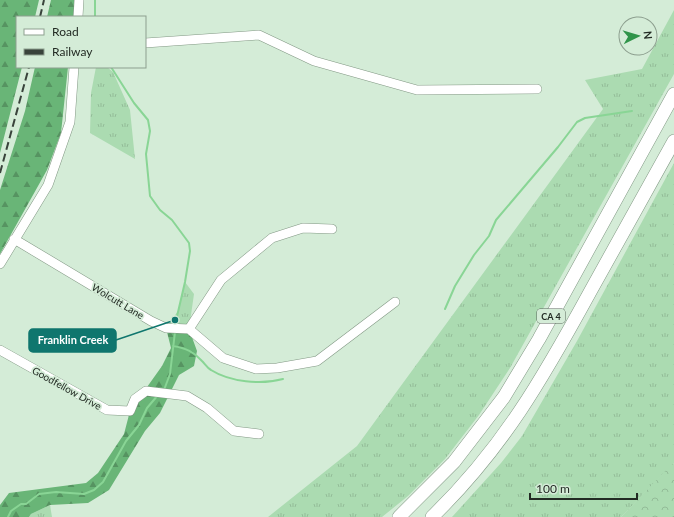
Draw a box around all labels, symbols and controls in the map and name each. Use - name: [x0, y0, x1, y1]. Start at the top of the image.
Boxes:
- legend: [16, 16, 146, 68]
- north arrow: [618, 16, 658, 56]
- text: Road: [52, 24, 79, 39]
- text: N: [642, 30, 655, 40]
- text: Railway: [52, 44, 93, 59]
- street label: Wolcutt Lane: [90, 281, 146, 321]
- road number: CA 4: [537, 309, 565, 323]
- callout: Franklin Creek: [29, 329, 116, 352]
- text: Franklin Creek: [38, 333, 108, 346]
- street label: Goodfellow Drive: [30, 364, 104, 412]
- scale bar: [530, 475, 637, 501]
- text: 100 m: [536, 481, 570, 496]

